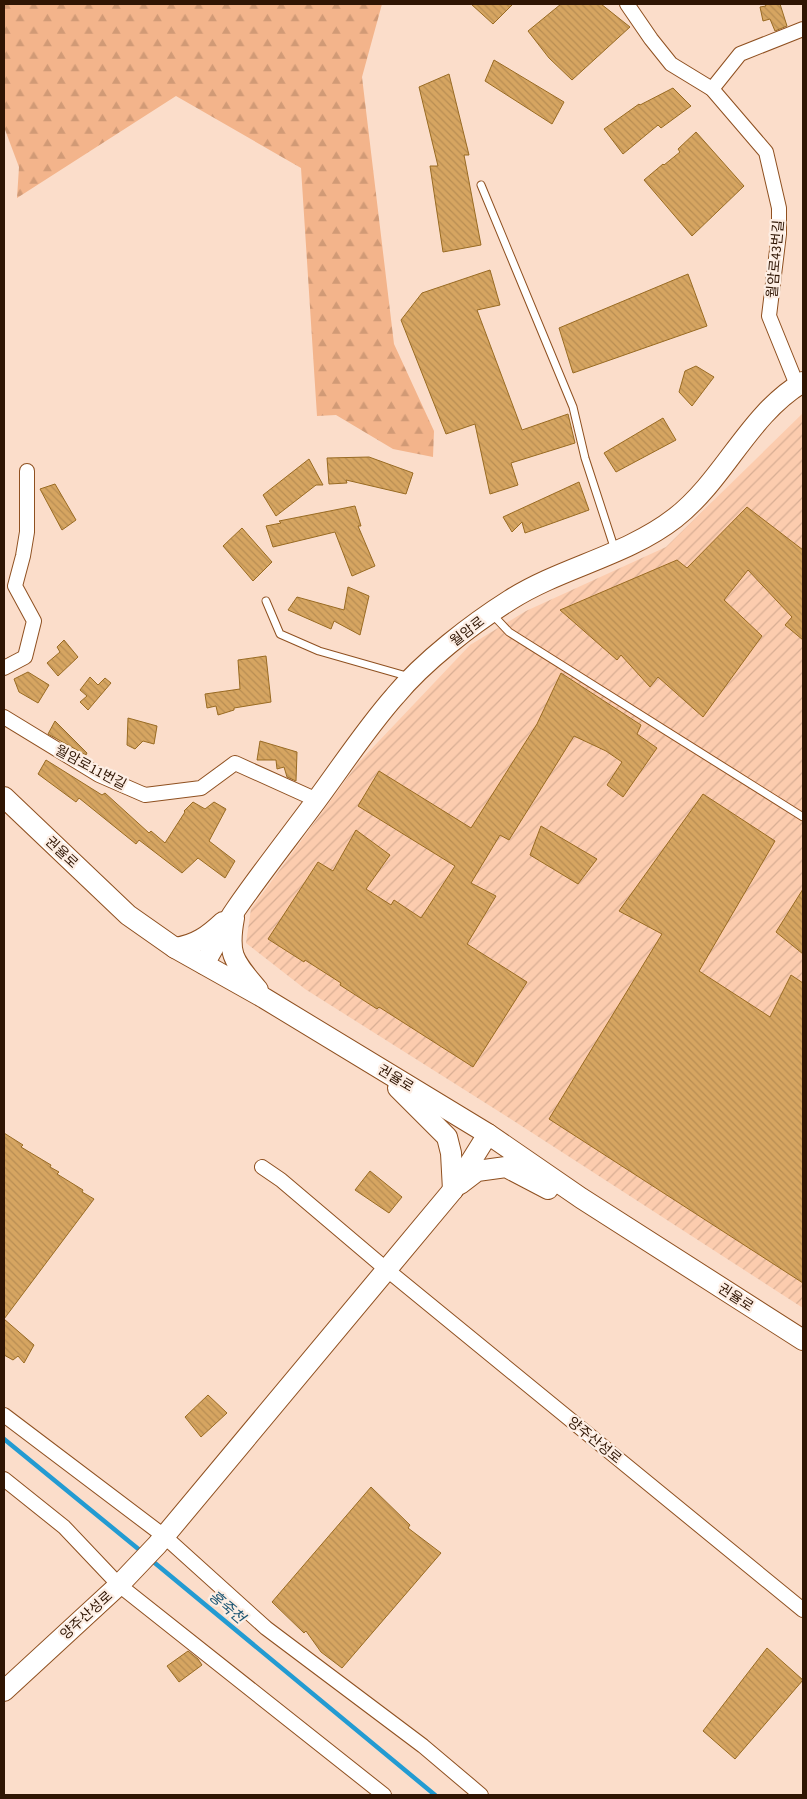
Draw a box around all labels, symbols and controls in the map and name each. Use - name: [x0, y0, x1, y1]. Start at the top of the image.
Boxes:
- street label: 월암로43번길: [763, 219, 789, 299]
- street label: 월암로: [446, 612, 489, 652]
- street label: 월암로11번길: [51, 741, 130, 795]
- street label: 권율로: [40, 832, 82, 873]
- street label: 권율로: [374, 1060, 417, 1097]
- street label: 권율로: [714, 1279, 757, 1317]
- street label: 양주산성로: [563, 1413, 626, 1469]
- water label: 홍죽천: [204, 1586, 251, 1630]
- street label: 양주산성로: [56, 1587, 117, 1645]

